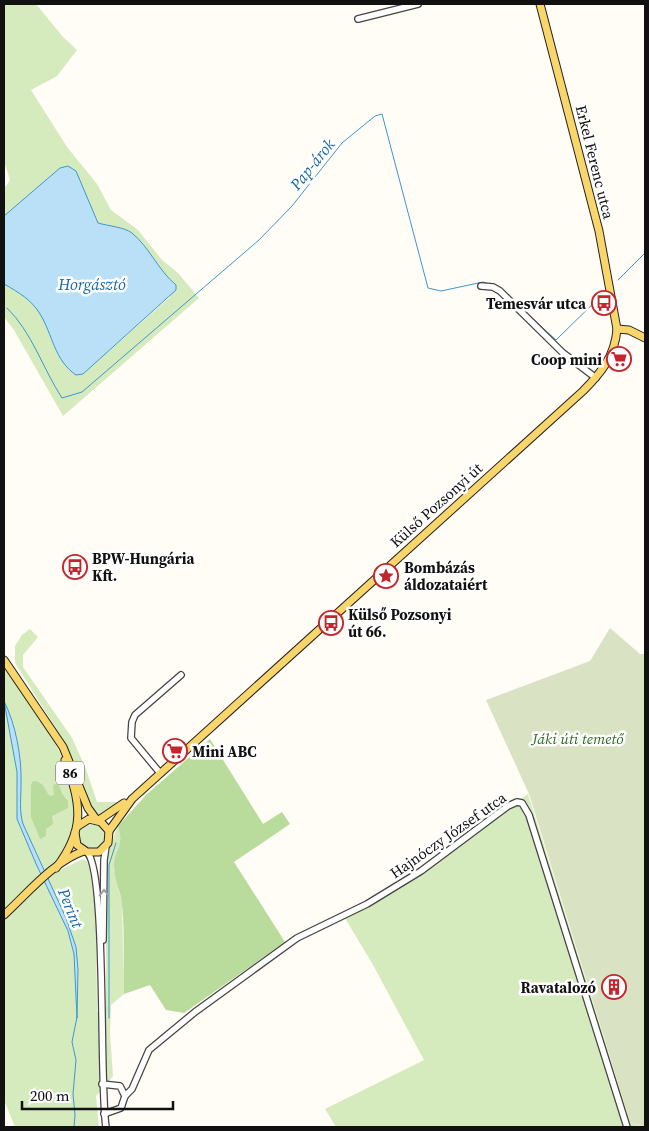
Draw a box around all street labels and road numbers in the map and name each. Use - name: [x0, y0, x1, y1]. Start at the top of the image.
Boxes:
- street label: Erkel Ferenc utca: [571, 103, 619, 221]
- street label: Külső Pozsonyi út: [385, 458, 487, 552]
- road number: 86: [56, 761, 84, 784]
- street label: Hajnóczy József utca: [386, 787, 511, 883]

